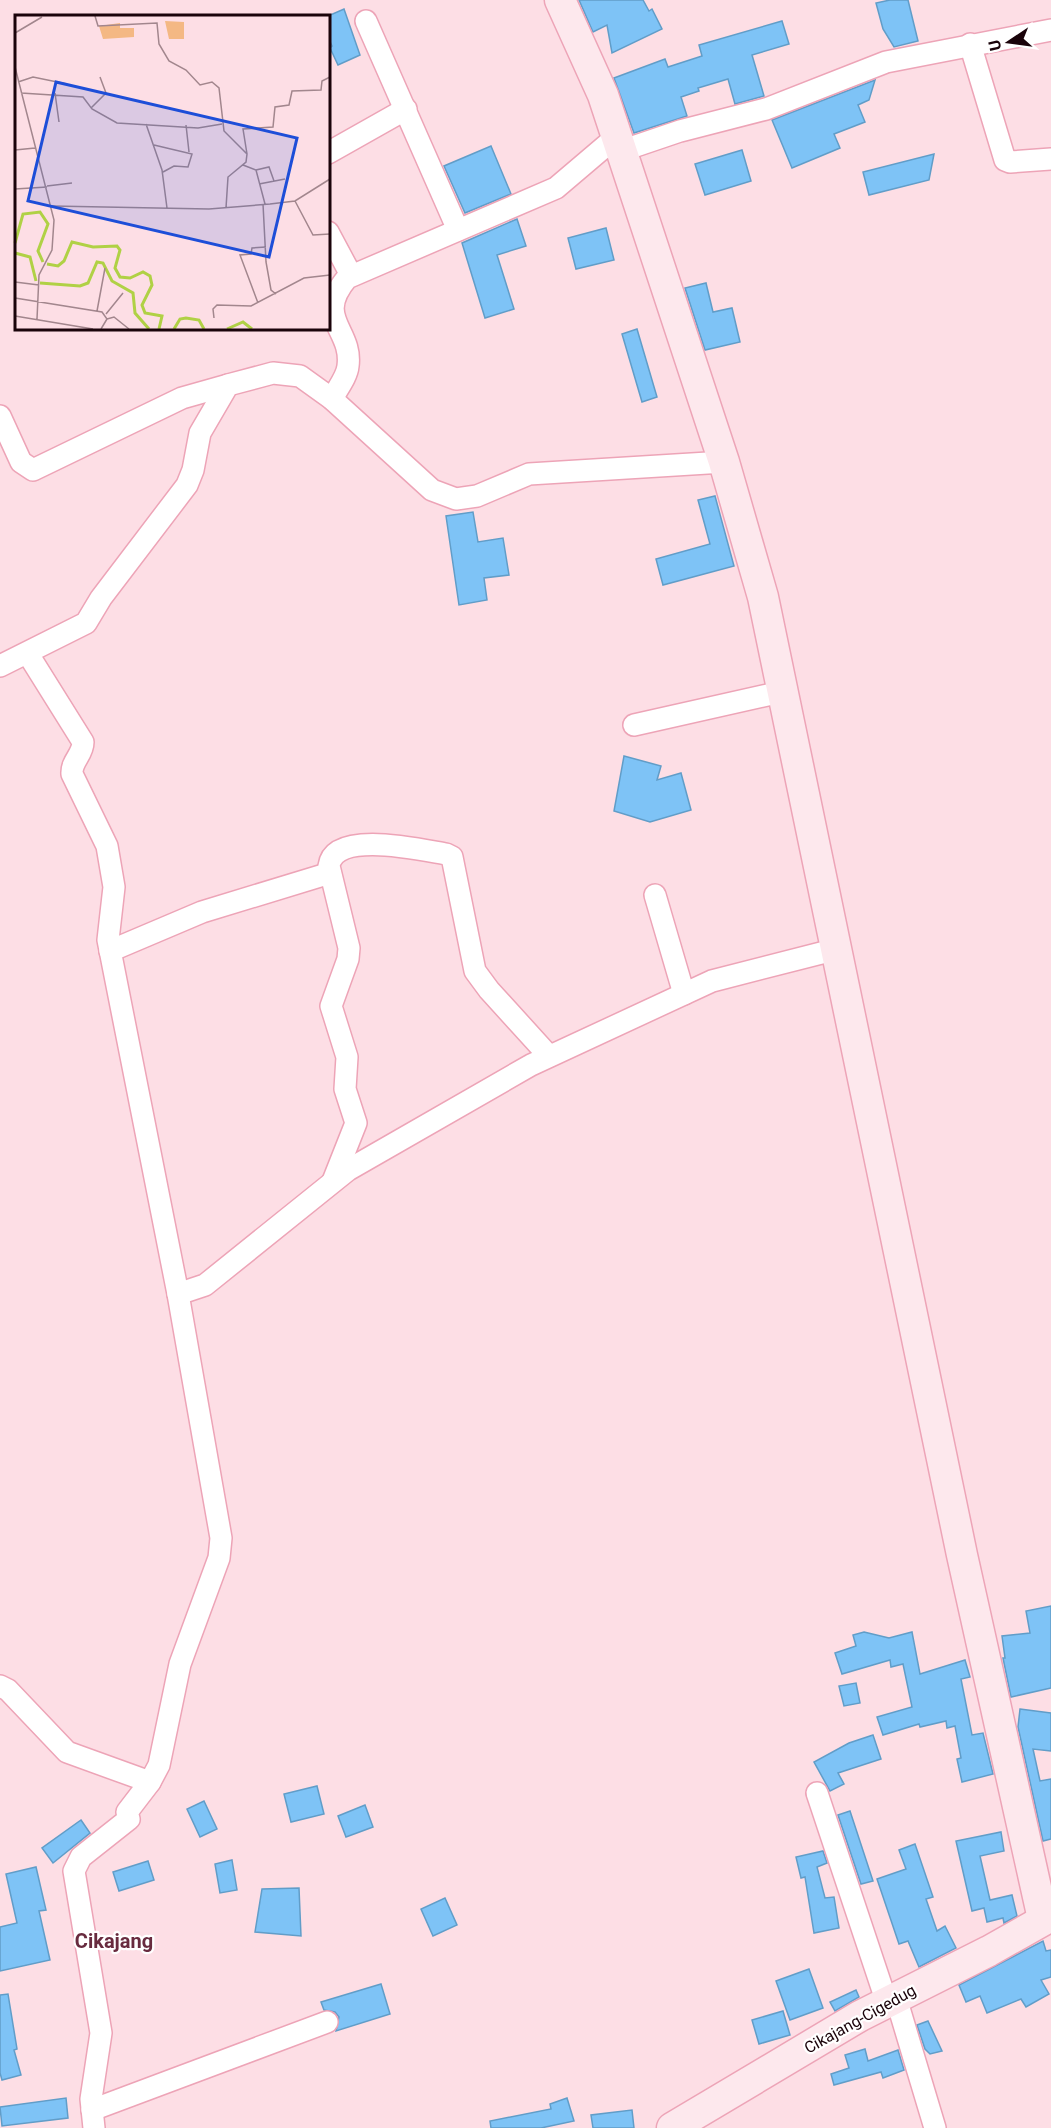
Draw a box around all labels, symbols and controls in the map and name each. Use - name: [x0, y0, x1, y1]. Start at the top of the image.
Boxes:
- north arrow: [979, 12, 1039, 72]
- inset map: [15, 15, 330, 330]
- text: U: [984, 38, 1005, 53]
- district label: Cikajang: [75, 1929, 153, 1953]
- street label: Cikajang-Cigedug: [801, 1981, 919, 2057]

